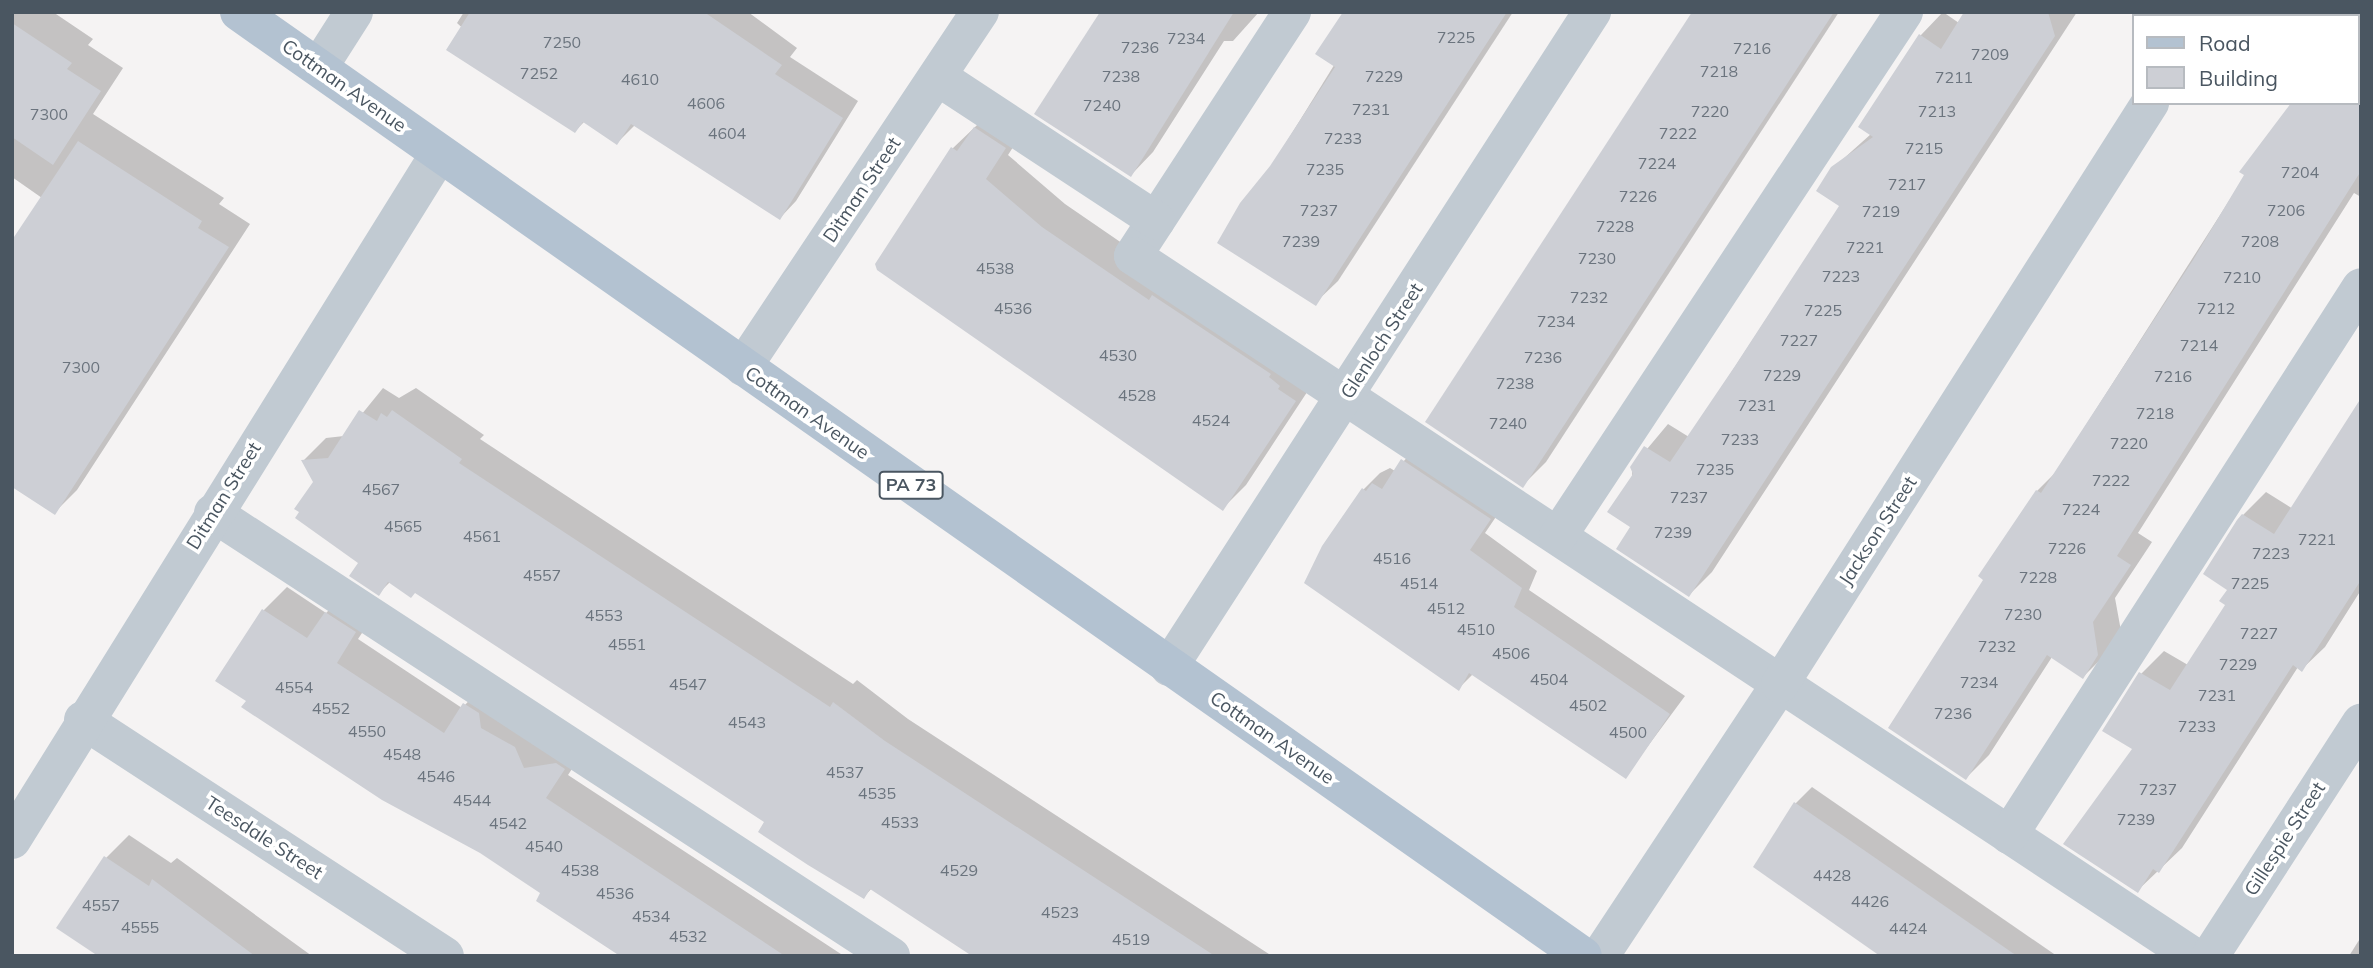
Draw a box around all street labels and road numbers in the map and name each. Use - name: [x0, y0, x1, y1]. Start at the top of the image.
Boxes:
- street label: Cottman Avenue: [277, 35, 411, 137]
- street label: Ditman Street: [818, 133, 906, 247]
- street label: Glenloch Street: [1336, 279, 1428, 403]
- street label: Cottman Avenue: [740, 362, 874, 464]
- street label: Ditman Street: [182, 438, 266, 554]
- road number: PA 73: [878, 471, 944, 500]
- street label: Jackson Street: [1834, 472, 1922, 590]
- street label: Cottman Avenue: [1205, 687, 1339, 789]
- street label: Gillespie Street: [2240, 778, 2330, 900]
- street label: Teesdale Street: [201, 792, 327, 884]

